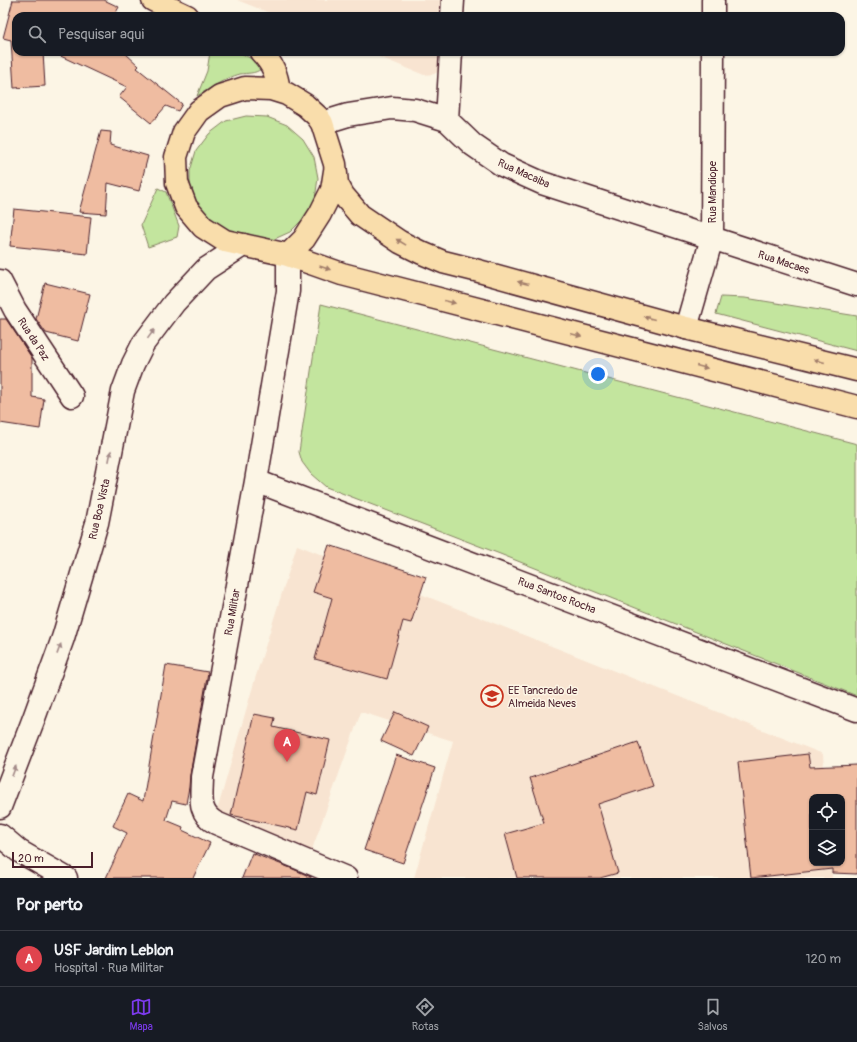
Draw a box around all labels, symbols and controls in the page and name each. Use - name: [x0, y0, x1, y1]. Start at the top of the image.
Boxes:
- search box: [12, 12, 845, 56]
- icon: search: [26, 23, 48, 45]
- text: Pesquisar aqui: [58, 25, 144, 44]
- street label: Rua Macaiba: [496, 156, 552, 191]
- street label: Rua Mandiope: [706, 160, 719, 223]
- one-way arrow: [395, 238, 407, 245]
- street label: Rua Macaes: [756, 248, 811, 277]
- one-way arrow: [319, 266, 331, 272]
- one-way arrow: [517, 280, 529, 286]
- one-way arrow: [444, 300, 456, 306]
- one-way arrow: [643, 314, 655, 320]
- street label: Rua da Paz: [15, 315, 52, 363]
- one-way arrow: [147, 328, 155, 339]
- one-way arrow: [570, 332, 582, 338]
- one-way arrow: [813, 357, 825, 363]
- your location: [588, 364, 608, 384]
- one-way arrow: [696, 365, 708, 371]
- one-way arrow: [108, 449, 114, 462]
- street label: Rua Boa Vista: [86, 477, 113, 541]
- street label: Rua Santos Rocha: [516, 575, 598, 616]
- street label: Rua Militar: [222, 588, 243, 637]
- one-way arrow: [56, 642, 62, 654]
- school or university icon: EE Tancredo de Almeida Neves: [479, 683, 505, 709]
- place label: EE Tancredo de Almeida Neves: [508, 684, 578, 710]
- pin: A: [274, 729, 300, 762]
- one-way arrow: [12, 764, 18, 776]
- map controls: [809, 794, 845, 866]
- button: locate: [809, 794, 845, 830]
- button: layers: [809, 830, 845, 866]
- scale bar: [12, 850, 93, 869]
- text: 20 m: [18, 852, 44, 865]
- text: Por perto: [16, 894, 83, 915]
- text: USF Jardim Leblon: [54, 941, 174, 960]
- text: A: [25, 951, 33, 967]
- text: 120 m: [805, 951, 841, 967]
- text: Hospital · Rua Militar: [54, 960, 164, 976]
- tab: Mapa: [129, 996, 153, 1033]
- tab: Rotas: [412, 996, 439, 1033]
- tab: Salvos: [698, 996, 727, 1033]

